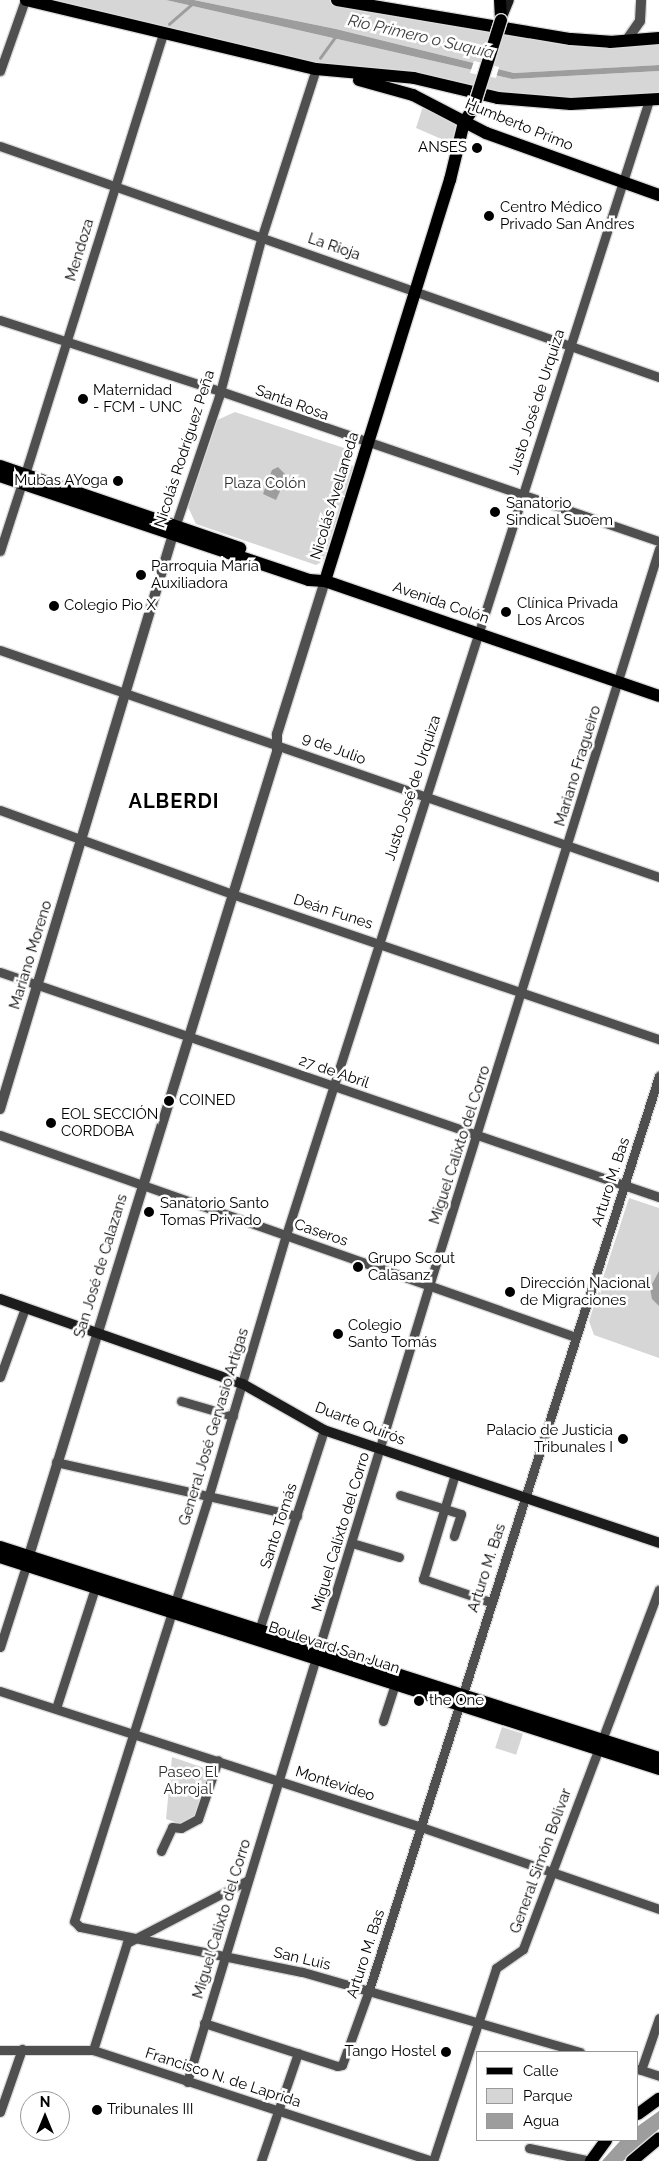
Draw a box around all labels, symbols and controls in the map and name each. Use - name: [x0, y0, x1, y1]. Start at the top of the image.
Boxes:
- water label: Río Primero o Suquía: [346, 11, 496, 63]
- street label: Humberto Primo: [462, 95, 576, 155]
- place label: ANSES: [418, 139, 467, 157]
- marker: ANSES: [471, 142, 483, 154]
- place label: Centro Médico Privado San Andres: [500, 198, 635, 233]
- marker: Centro Médico Privado San Andres: [482, 209, 496, 223]
- street label: Mendoza: [62, 217, 98, 283]
- street label: La Rioja: [305, 230, 363, 264]
- street label: Justo José de Urquiza: [505, 327, 569, 477]
- street label: Nicolás Rodríguez Peña: [151, 368, 219, 530]
- place label: Maternidad - FCM - UNC: [93, 381, 182, 416]
- street label: Santa Rosa: [253, 381, 331, 425]
- marker: Maternidad - FCM - UNC: [77, 393, 89, 405]
- street label: Nicolás Avellaneda: [307, 430, 363, 562]
- place label: Mubas AYoga: [14, 472, 108, 490]
- marker: Mubas AYoga: [112, 475, 124, 487]
- park label: Plaza Colón: [224, 475, 306, 493]
- place label: Sanatorio Sindical Suoem: [506, 494, 614, 529]
- marker: Sanatorio Sindical Suoem: [488, 505, 502, 519]
- place label: Parroquia María Auxiliadora: [151, 557, 259, 592]
- marker: Parroquia María Auxiliadora: [135, 569, 147, 581]
- street label: Avenida Colón: [391, 578, 491, 628]
- place label: Clínica Privada Los Arcos: [517, 594, 618, 629]
- place label: Colegio Pio X: [64, 597, 156, 615]
- marker: Colegio Pio X: [48, 600, 60, 612]
- marker: Clínica Privada Los Arcos: [499, 605, 513, 619]
- street label: Mariano Fragueiro: [551, 703, 605, 829]
- street label: Justo José de Urquiza: [381, 713, 445, 863]
- street label: 9 de Julio: [299, 729, 369, 769]
- district label: ALBERDI: [128, 789, 220, 813]
- street label: Deán Funes: [291, 891, 375, 933]
- street label: Mariano Moreno: [6, 898, 56, 1012]
- street label: 27 de Abril: [296, 1052, 372, 1092]
- street label: Miguel Calixto del Corro: [426, 1063, 494, 1227]
- place label: COINED: [179, 1092, 236, 1110]
- marker: COINED: [163, 1095, 175, 1107]
- place label: EOL SECCIÓN CORDOBA: [61, 1105, 159, 1140]
- marker: EOL SECCIÓN CORDOBA: [45, 1117, 57, 1129]
- street label: Arturo M. Bas: [588, 1135, 634, 1229]
- street label: San José de Calazans: [70, 1192, 132, 1340]
- place label: Sanatorio Santo Tomas Privado: [160, 1194, 269, 1229]
- marker: Sanatorio Santo Tomas Privado: [142, 1205, 156, 1219]
- street label: Caseros: [292, 1215, 350, 1251]
- place label: Grupo Scout Calasanz: [368, 1249, 455, 1284]
- marker: Grupo Scout Calasanz: [352, 1261, 364, 1273]
- place label: Dirección Nacional de Migraciones: [520, 1274, 650, 1309]
- marker: Dirección Nacional de Migraciones: [504, 1286, 516, 1298]
- place label: Colegio Santo Tomás: [348, 1316, 437, 1351]
- street label: General José Gervasio Artigas: [175, 1326, 253, 1528]
- marker: Colegio Santo Tomás: [332, 1328, 344, 1340]
- street label: Duarte Quirós: [312, 1399, 408, 1449]
- place label: Palacio de Justicia Tribunales I: [486, 1421, 613, 1456]
- marker: Palacio de Justicia Tribunales I: [617, 1433, 629, 1445]
- street label: Miguel Calixto del Corro: [308, 1450, 374, 1614]
- street label: Santo Tomás: [257, 1481, 301, 1571]
- street label: Arturo M. Bas: [464, 1521, 510, 1615]
- street label: Boulevard San Juan: [266, 1618, 402, 1678]
- place label: the One: [429, 1692, 484, 1710]
- marker: the One: [413, 1695, 425, 1707]
- park label: Paseo El Abrojal: [158, 1763, 218, 1798]
- street label: Montevideo: [293, 1763, 377, 1805]
- street label: General Simón Bolivar: [506, 1786, 576, 1936]
- street label: Miguel Calixto del Corro: [189, 1837, 255, 2001]
- street label: Arturo M. Bas: [343, 1907, 389, 2001]
- street label: San Luis: [272, 1944, 332, 1974]
- place label: Tango Hostel: [345, 2043, 436, 2061]
- street label: Francisco N. de Laprida: [143, 2044, 303, 2112]
- marker: Tango Hostel: [440, 2046, 452, 2058]
- legend: [477, 2051, 639, 2141]
- text: Calle: [523, 2062, 558, 2080]
- text: Parque: [523, 2087, 572, 2105]
- north arrow: [20, 2091, 70, 2141]
- text: N: [40, 2094, 50, 2110]
- place label: Tribunales III: [107, 2101, 194, 2119]
- marker: Tribunales III: [91, 2104, 103, 2116]
- text: Agua: [523, 2112, 559, 2130]

